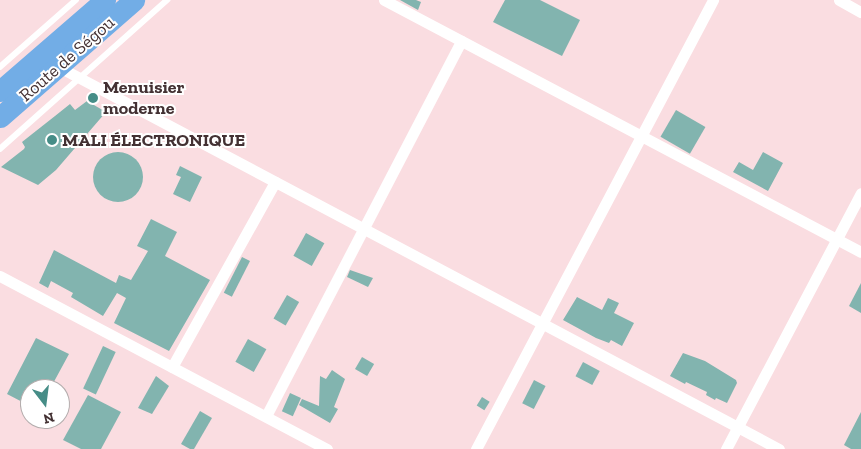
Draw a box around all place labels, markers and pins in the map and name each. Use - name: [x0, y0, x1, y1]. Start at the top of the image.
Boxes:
- place label: Menuisier moderne: [103, 77, 184, 120]
- marker: Menuisier moderne: [87, 92, 99, 104]
- place label: MALI ÉLECTRONIQUE: [62, 129, 245, 151]
- marker: MALI ÉLECTRONIQUE: [46, 134, 58, 146]

